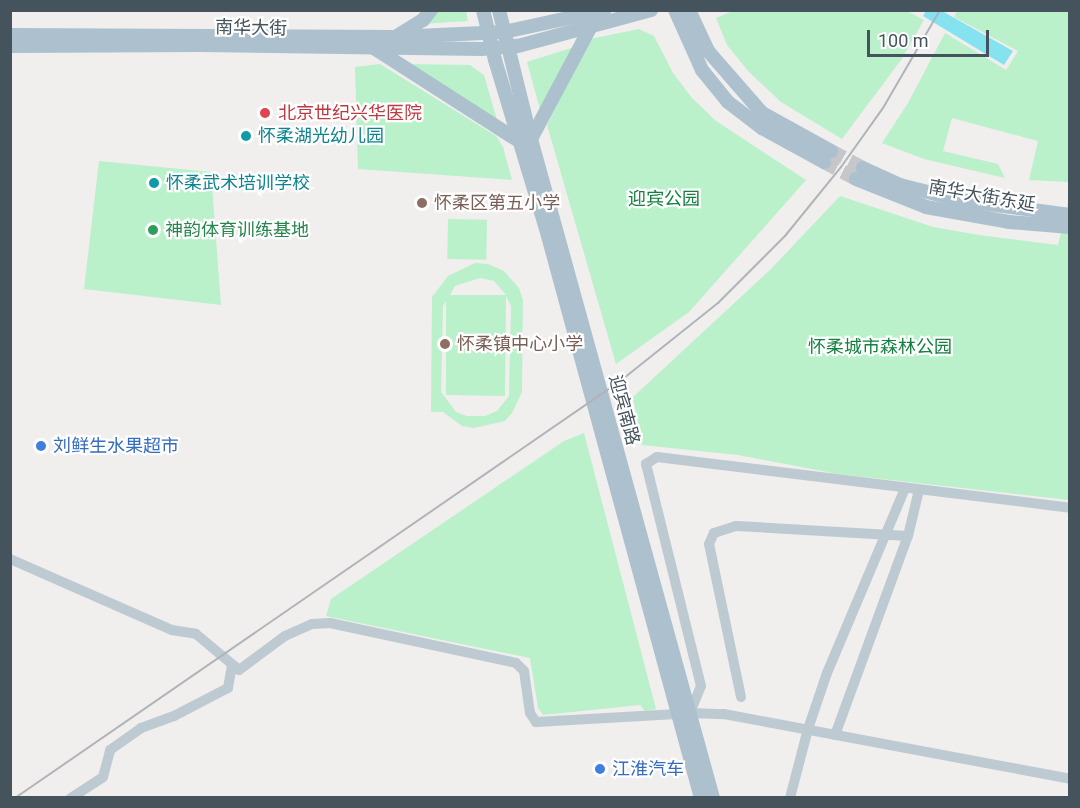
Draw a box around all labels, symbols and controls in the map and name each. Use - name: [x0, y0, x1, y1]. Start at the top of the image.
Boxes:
- street label: 南华大街: [215, 17, 287, 39]
- scale bar: [870, 18, 992, 56]
- text: 100 m: [878, 30, 929, 51]
- place label: 北京世纪兴华医院: [278, 102, 422, 124]
- marker: 北京世纪兴华医院: [256, 104, 274, 122]
- place label: 怀柔湖光幼儿园: [258, 125, 384, 147]
- marker: 怀柔湖光幼儿园: [239, 129, 253, 143]
- place label: 怀柔武术培训学校: [166, 172, 310, 194]
- marker: 怀柔武术培训学校: [147, 176, 161, 190]
- street label: 南华大街东延: [927, 176, 1037, 216]
- park label: 迎宾公园: [628, 188, 700, 210]
- place label: 怀柔区第五小学: [434, 192, 560, 214]
- marker: 怀柔区第五小学: [415, 196, 429, 210]
- place label: 神韵体育训练基地: [165, 219, 309, 241]
- marker: 神韵体育训练基地: [146, 223, 160, 237]
- place label: 怀柔镇中心小学: [457, 333, 583, 355]
- park label: 怀柔城市森林公园: [808, 336, 952, 358]
- marker: 怀柔镇中心小学: [438, 337, 452, 351]
- street label: 迎宾南路: [604, 372, 644, 448]
- place label: 刘鲜生水果超市: [53, 435, 179, 457]
- marker: 刘鲜生水果超市: [34, 439, 48, 453]
- place label: 江淮汽车: [612, 758, 684, 780]
- marker: 江淮汽车: [593, 762, 607, 776]

